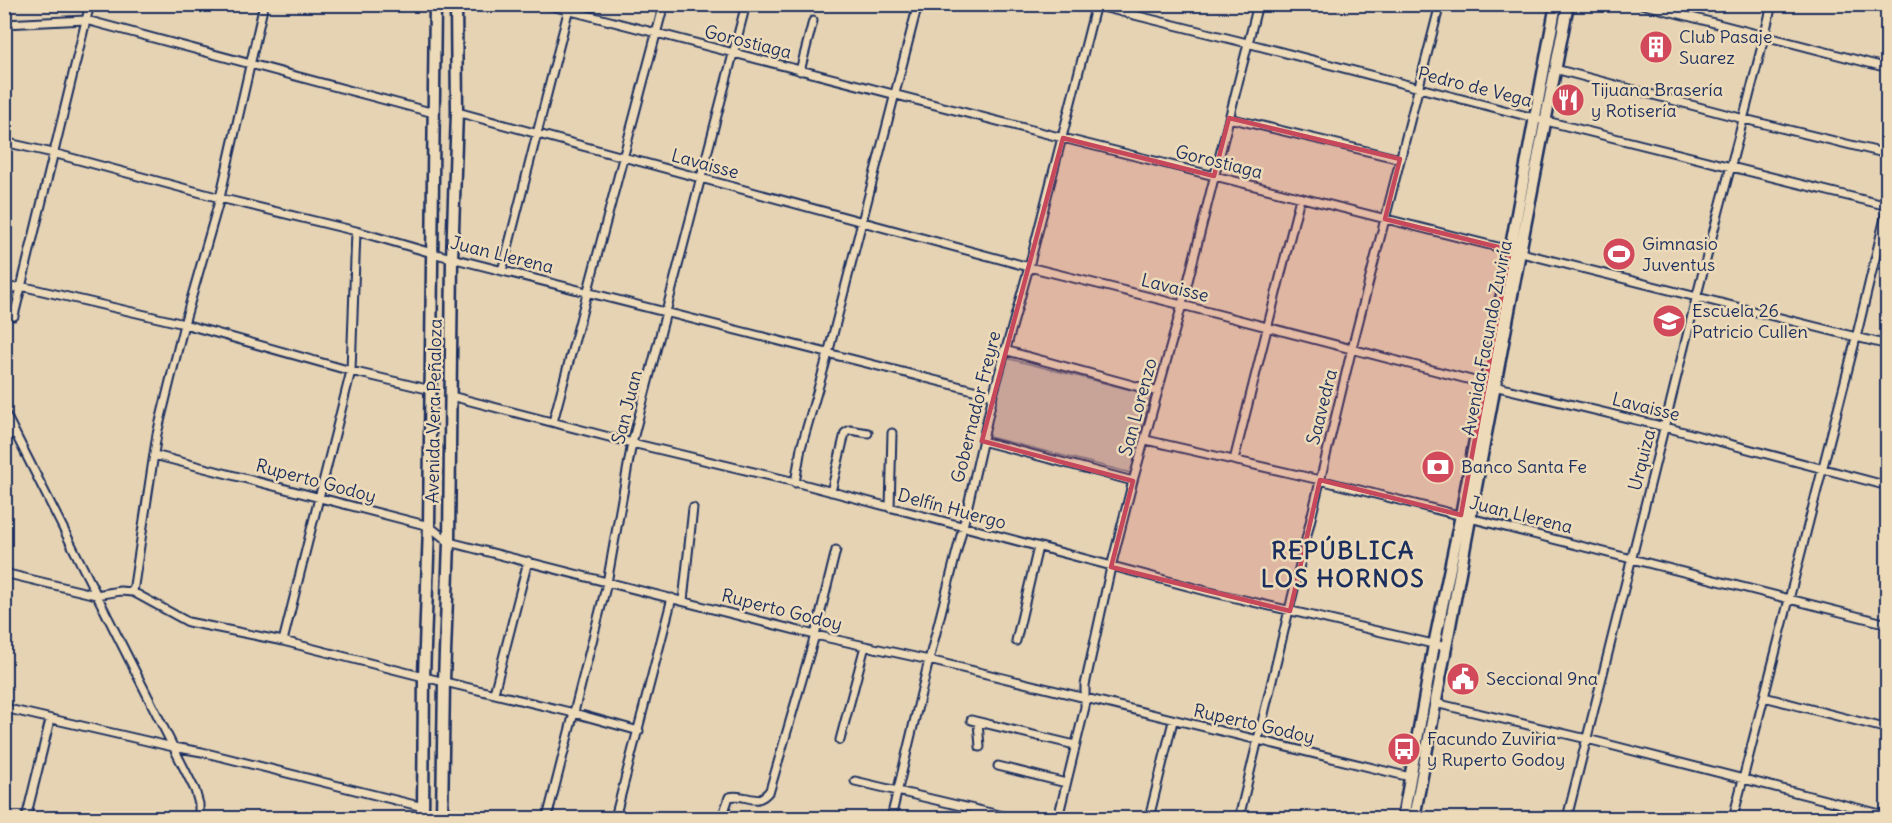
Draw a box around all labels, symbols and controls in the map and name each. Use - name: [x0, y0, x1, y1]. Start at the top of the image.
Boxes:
- street label: Gorostiaga: [702, 20, 794, 63]
- place label: Club Pasaje Suarez: [1679, 25, 1772, 69]
- building icon: Club Pasaje Suarez: [1638, 29, 1674, 65]
- street label: Pedro de Vega: [1416, 61, 1535, 112]
- place label: Tijuana Brasería y Rotisería: [1591, 78, 1723, 122]
- restaurant icon: Tijuana Brasería y Rotisería: [1550, 82, 1586, 118]
- street label: Gorostiaga: [1173, 140, 1265, 183]
- street label: Lavaisse: [669, 143, 741, 184]
- street label: Juan Llerena: [448, 231, 556, 278]
- place label: Gimnasio Juventus: [1642, 232, 1718, 276]
- sports icon: Gimnasio Juventus: [1601, 236, 1637, 272]
- street label: Avenida Facundo Zuviría: [1456, 238, 1517, 438]
- street label: Lavaisse: [1139, 268, 1211, 307]
- place label: Escuela 26 Patricio Cullen: [1692, 299, 1808, 343]
- school or university icon: Escuela 26 Patricio Cullen: [1651, 303, 1687, 339]
- street label: Avenida Vera Peñaloza: [420, 318, 447, 504]
- street label: Gobernador Freyre: [946, 329, 1006, 485]
- street label: San Lorenzo: [1113, 356, 1162, 458]
- street label: Saavedra: [1301, 367, 1342, 447]
- street label: San Juan: [606, 368, 647, 446]
- street label: Lavaisse: [1610, 387, 1682, 426]
- street label: Urquiza: [1623, 427, 1660, 493]
- bank icon: Banco Santa Fe: [1420, 449, 1456, 485]
- street label: Ruperto Godoy: [253, 453, 379, 508]
- place label: Banco Santa Fe: [1461, 455, 1587, 478]
- street label: Delfín Huergo: [895, 483, 1009, 534]
- street label: Juan Llerena: [1467, 491, 1575, 538]
- district label: REPÚBLICA LOS HORNOS: [1261, 535, 1425, 593]
- street label: Ruperto Godoy: [719, 583, 845, 636]
- public building icon: Seccional 9na: [1445, 661, 1481, 697]
- place label: Seccional 9na: [1486, 667, 1598, 690]
- street label: Ruperto Godoy: [1191, 698, 1317, 749]
- place label: Facundo Zuviria y Ruperto Godoy: [1427, 727, 1565, 771]
- bus stop icon: Facundo Zuviria y Ruperto Godoy: [1386, 731, 1422, 767]

